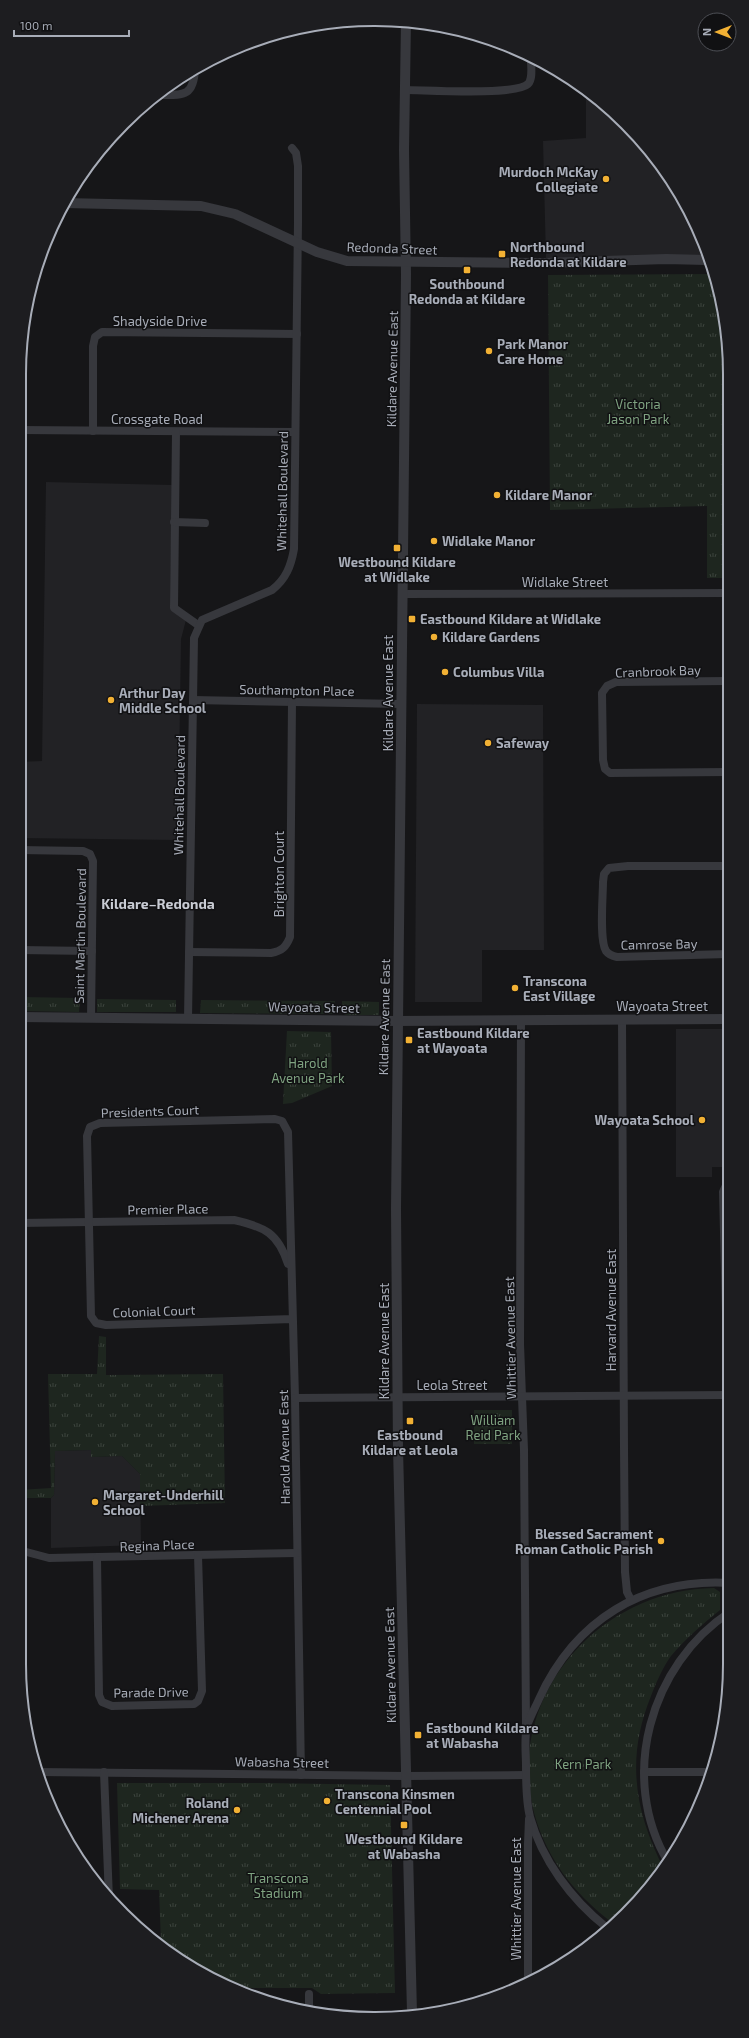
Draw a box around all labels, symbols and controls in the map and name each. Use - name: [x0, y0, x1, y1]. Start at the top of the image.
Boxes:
- scale bar: [14, 12, 129, 38]
- north arrow: [697, 12, 737, 52]
- text: 100 m: [20, 18, 52, 32]
- text: N: [700, 28, 713, 36]
- place label: Murdoch McKay Collegiate: [499, 164, 599, 195]
- marker: Murdoch McKay Collegiate: [601, 174, 611, 184]
- street label: Redonda Street: [346, 238, 438, 258]
- place label: Northbound Redonda at Kildare: [510, 239, 626, 270]
- marker: Northbound Redonda at Kildare: [497, 249, 507, 259]
- marker: Southbound Redonda at Kildare: [462, 265, 472, 275]
- place label: Southbound Redonda at Kildare: [409, 276, 525, 307]
- street label: Kildare Avenue East: [383, 311, 401, 427]
- street label: Shadyside Drive: [113, 313, 207, 329]
- place label: Park Manor Care Home: [497, 336, 569, 367]
- marker: Park Manor Care Home: [484, 346, 494, 356]
- park label: Victoria Jason Park: [607, 396, 670, 427]
- street label: Crossgate Road: [111, 411, 203, 427]
- street label: Whitehall Boulevard: [273, 431, 291, 551]
- place label: Kildare Manor: [505, 487, 593, 503]
- marker: Kildare Manor: [492, 490, 502, 500]
- place label: Widlake Manor: [442, 533, 536, 549]
- marker: Widlake Manor: [429, 536, 439, 546]
- marker: Westbound Kildare at Widlake: [392, 543, 402, 553]
- place label: Westbound Kildare at Widlake: [338, 554, 456, 585]
- street label: Widlake Street: [522, 574, 608, 590]
- place label: Eastbound Kildare at Widlake: [420, 611, 601, 627]
- marker: Eastbound Kildare at Widlake: [407, 614, 417, 624]
- place label: Kildare Gardens: [442, 629, 540, 645]
- marker: Kildare Gardens: [429, 632, 439, 642]
- street label: Kildare Avenue East: [380, 635, 396, 751]
- street label: Cranbrook Bay: [615, 662, 701, 680]
- place label: Columbus Villa: [453, 664, 544, 680]
- marker: Columbus Villa: [440, 667, 450, 677]
- street label: Southampton Place: [239, 681, 355, 699]
- place label: Arthur Day Middle School: [119, 685, 207, 716]
- marker: Arthur Day Middle School: [106, 695, 116, 705]
- street label: Whitehall Boulevard: [170, 735, 188, 855]
- place label: Safeway: [496, 735, 550, 751]
- marker: Safeway: [483, 738, 493, 748]
- street label: Brighton Court: [271, 831, 287, 917]
- street label: Saint Martin Boulevard: [71, 868, 89, 1004]
- district label: Kildare–Redonda: [101, 895, 215, 912]
- street label: Camrose Bay: [620, 935, 698, 953]
- street label: Kildare Avenue East: [375, 959, 393, 1075]
- place label: Transcona East Village: [523, 973, 595, 1004]
- marker: Transcona East Village: [510, 983, 520, 993]
- street label: Wayoata Street: [268, 998, 360, 1016]
- street label: Wayoata Street: [616, 998, 708, 1014]
- place label: Eastbound Kildare at Wayoata: [417, 1025, 530, 1056]
- marker: Eastbound Kildare at Wayoata: [404, 1035, 414, 1045]
- park label: Harold Avenue Park: [271, 1055, 345, 1086]
- street label: Presidents Court: [101, 1101, 199, 1121]
- place label: Wayoata School: [595, 1112, 695, 1128]
- marker: Wayoata School: [697, 1115, 707, 1125]
- street label: Premier Place: [127, 1200, 209, 1218]
- street label: Harvard Avenue East: [603, 1249, 619, 1371]
- street label: Whittier Avenue East: [501, 1276, 519, 1400]
- street label: Kildare Avenue East: [376, 1283, 392, 1399]
- street label: Colonial Court: [112, 1302, 196, 1320]
- street label: Leola Street: [416, 1377, 488, 1393]
- street label: Harold Avenue East: [275, 1390, 293, 1504]
- park label: William Reid Park: [465, 1412, 521, 1443]
- marker: Eastbound Kildare at Leola: [405, 1416, 415, 1426]
- place label: Eastbound Kildare at Leola: [362, 1427, 458, 1458]
- place label: Margaret-Underhill School: [103, 1487, 224, 1518]
- marker: Margaret-Underhill School: [90, 1497, 100, 1507]
- place label: Blessed Sacrament Roman Catholic Parish: [515, 1526, 654, 1557]
- street label: Regina Place: [119, 1536, 195, 1554]
- marker: Blessed Sacrament Roman Catholic Parish: [656, 1536, 666, 1546]
- street label: Kildare Avenue East: [381, 1607, 399, 1723]
- street label: Parade Drive: [113, 1683, 189, 1701]
- place label: Eastbound Kildare at Wabasha: [426, 1720, 539, 1751]
- marker: Eastbound Kildare at Wabasha: [413, 1730, 423, 1740]
- street label: Wabasha Street: [235, 1753, 329, 1771]
- park label: Kern Park: [555, 1756, 612, 1772]
- place label: Transcona Kinsmen Centennial Pool: [335, 1786, 455, 1817]
- place label: Roland Michener Arena: [132, 1795, 229, 1826]
- marker: Transcona Kinsmen Centennial Pool: [322, 1796, 332, 1806]
- marker: Roland Michener Arena: [232, 1805, 242, 1815]
- marker: Westbound Kildare at Wabasha: [399, 1820, 409, 1830]
- place label: Westbound Kildare at Wabasha: [345, 1831, 463, 1862]
- street label: Whittier Avenue East: [508, 1837, 524, 1961]
- park label: Transcona Stadium: [247, 1870, 309, 1901]

